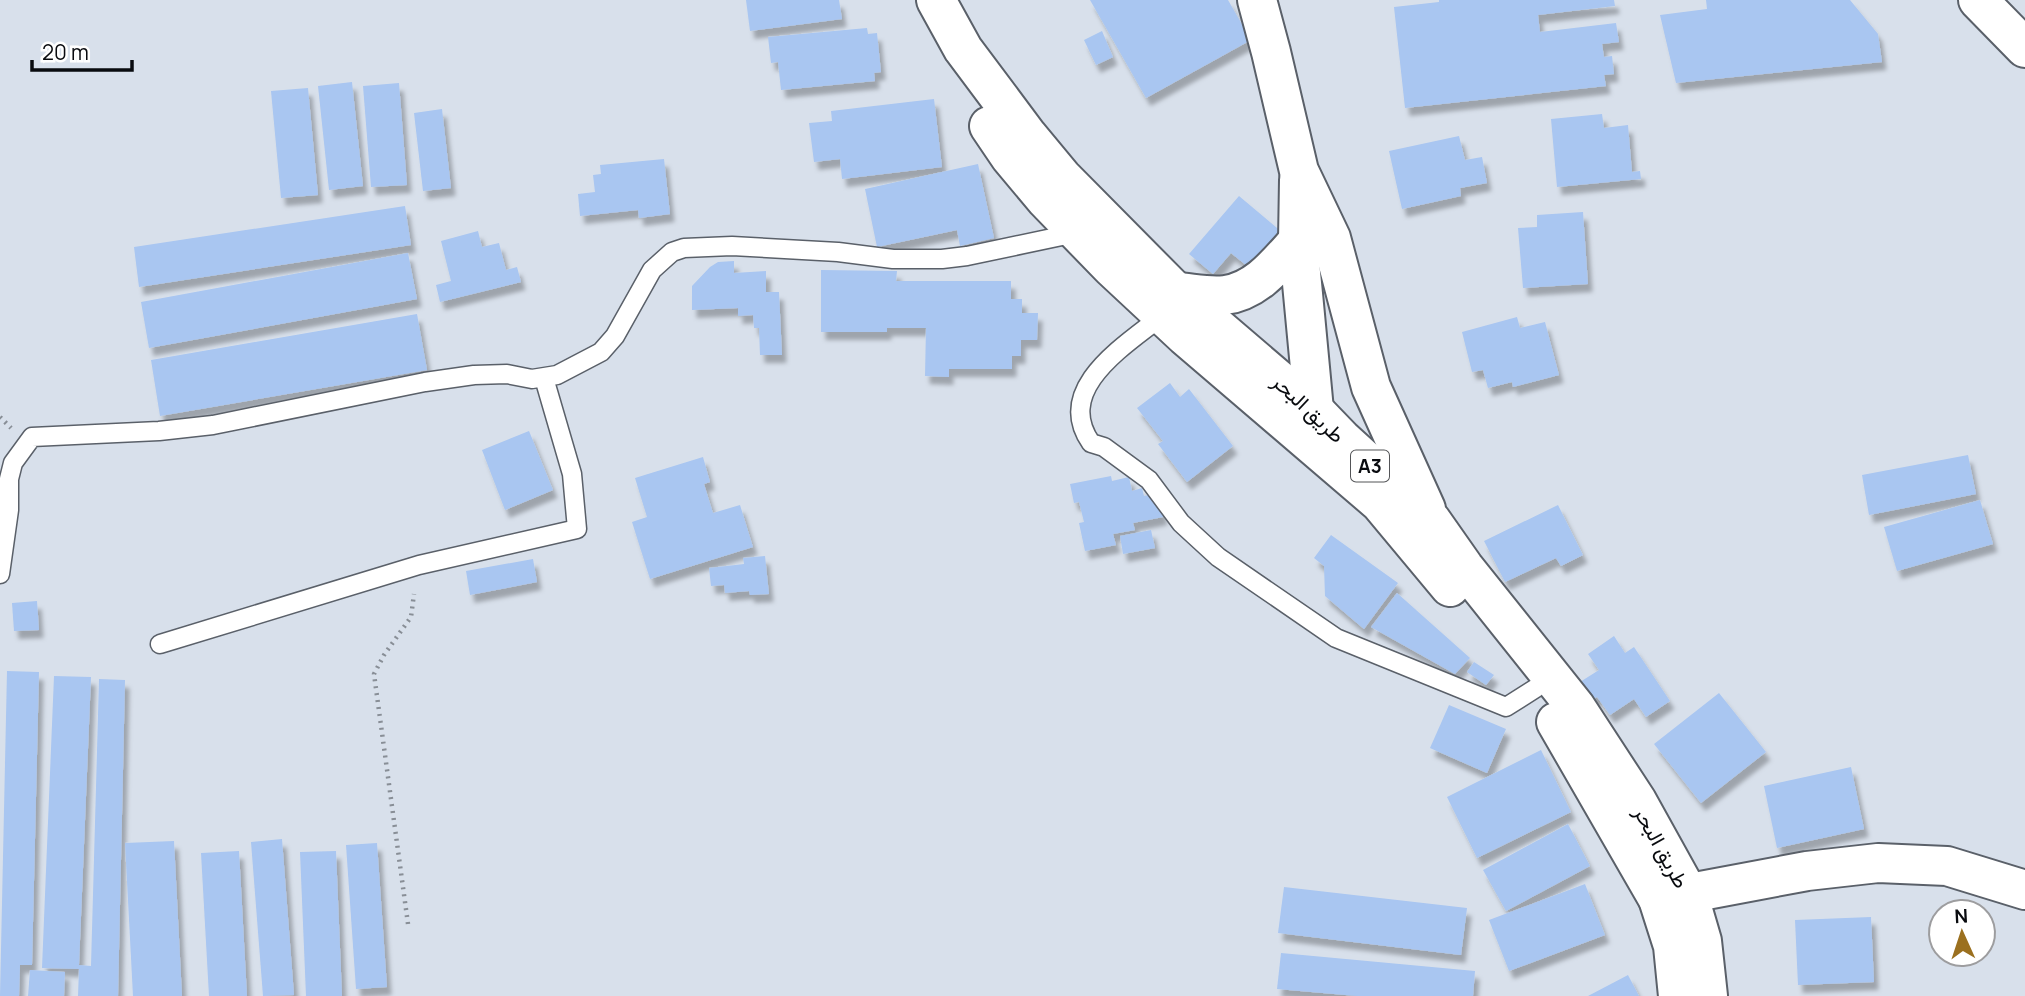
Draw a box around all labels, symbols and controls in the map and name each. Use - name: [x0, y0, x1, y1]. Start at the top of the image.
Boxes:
- scale bar: [32, 28, 131, 72]
- text: 20 m: [42, 38, 89, 66]
- street label: طريق البحر: [1266, 367, 1351, 449]
- road number: A3: [1351, 450, 1389, 481]
- street label: طريق البحر: [1628, 800, 1696, 893]
- north arrow: [1927, 898, 1997, 968]
- text: N: [1954, 903, 1969, 929]

